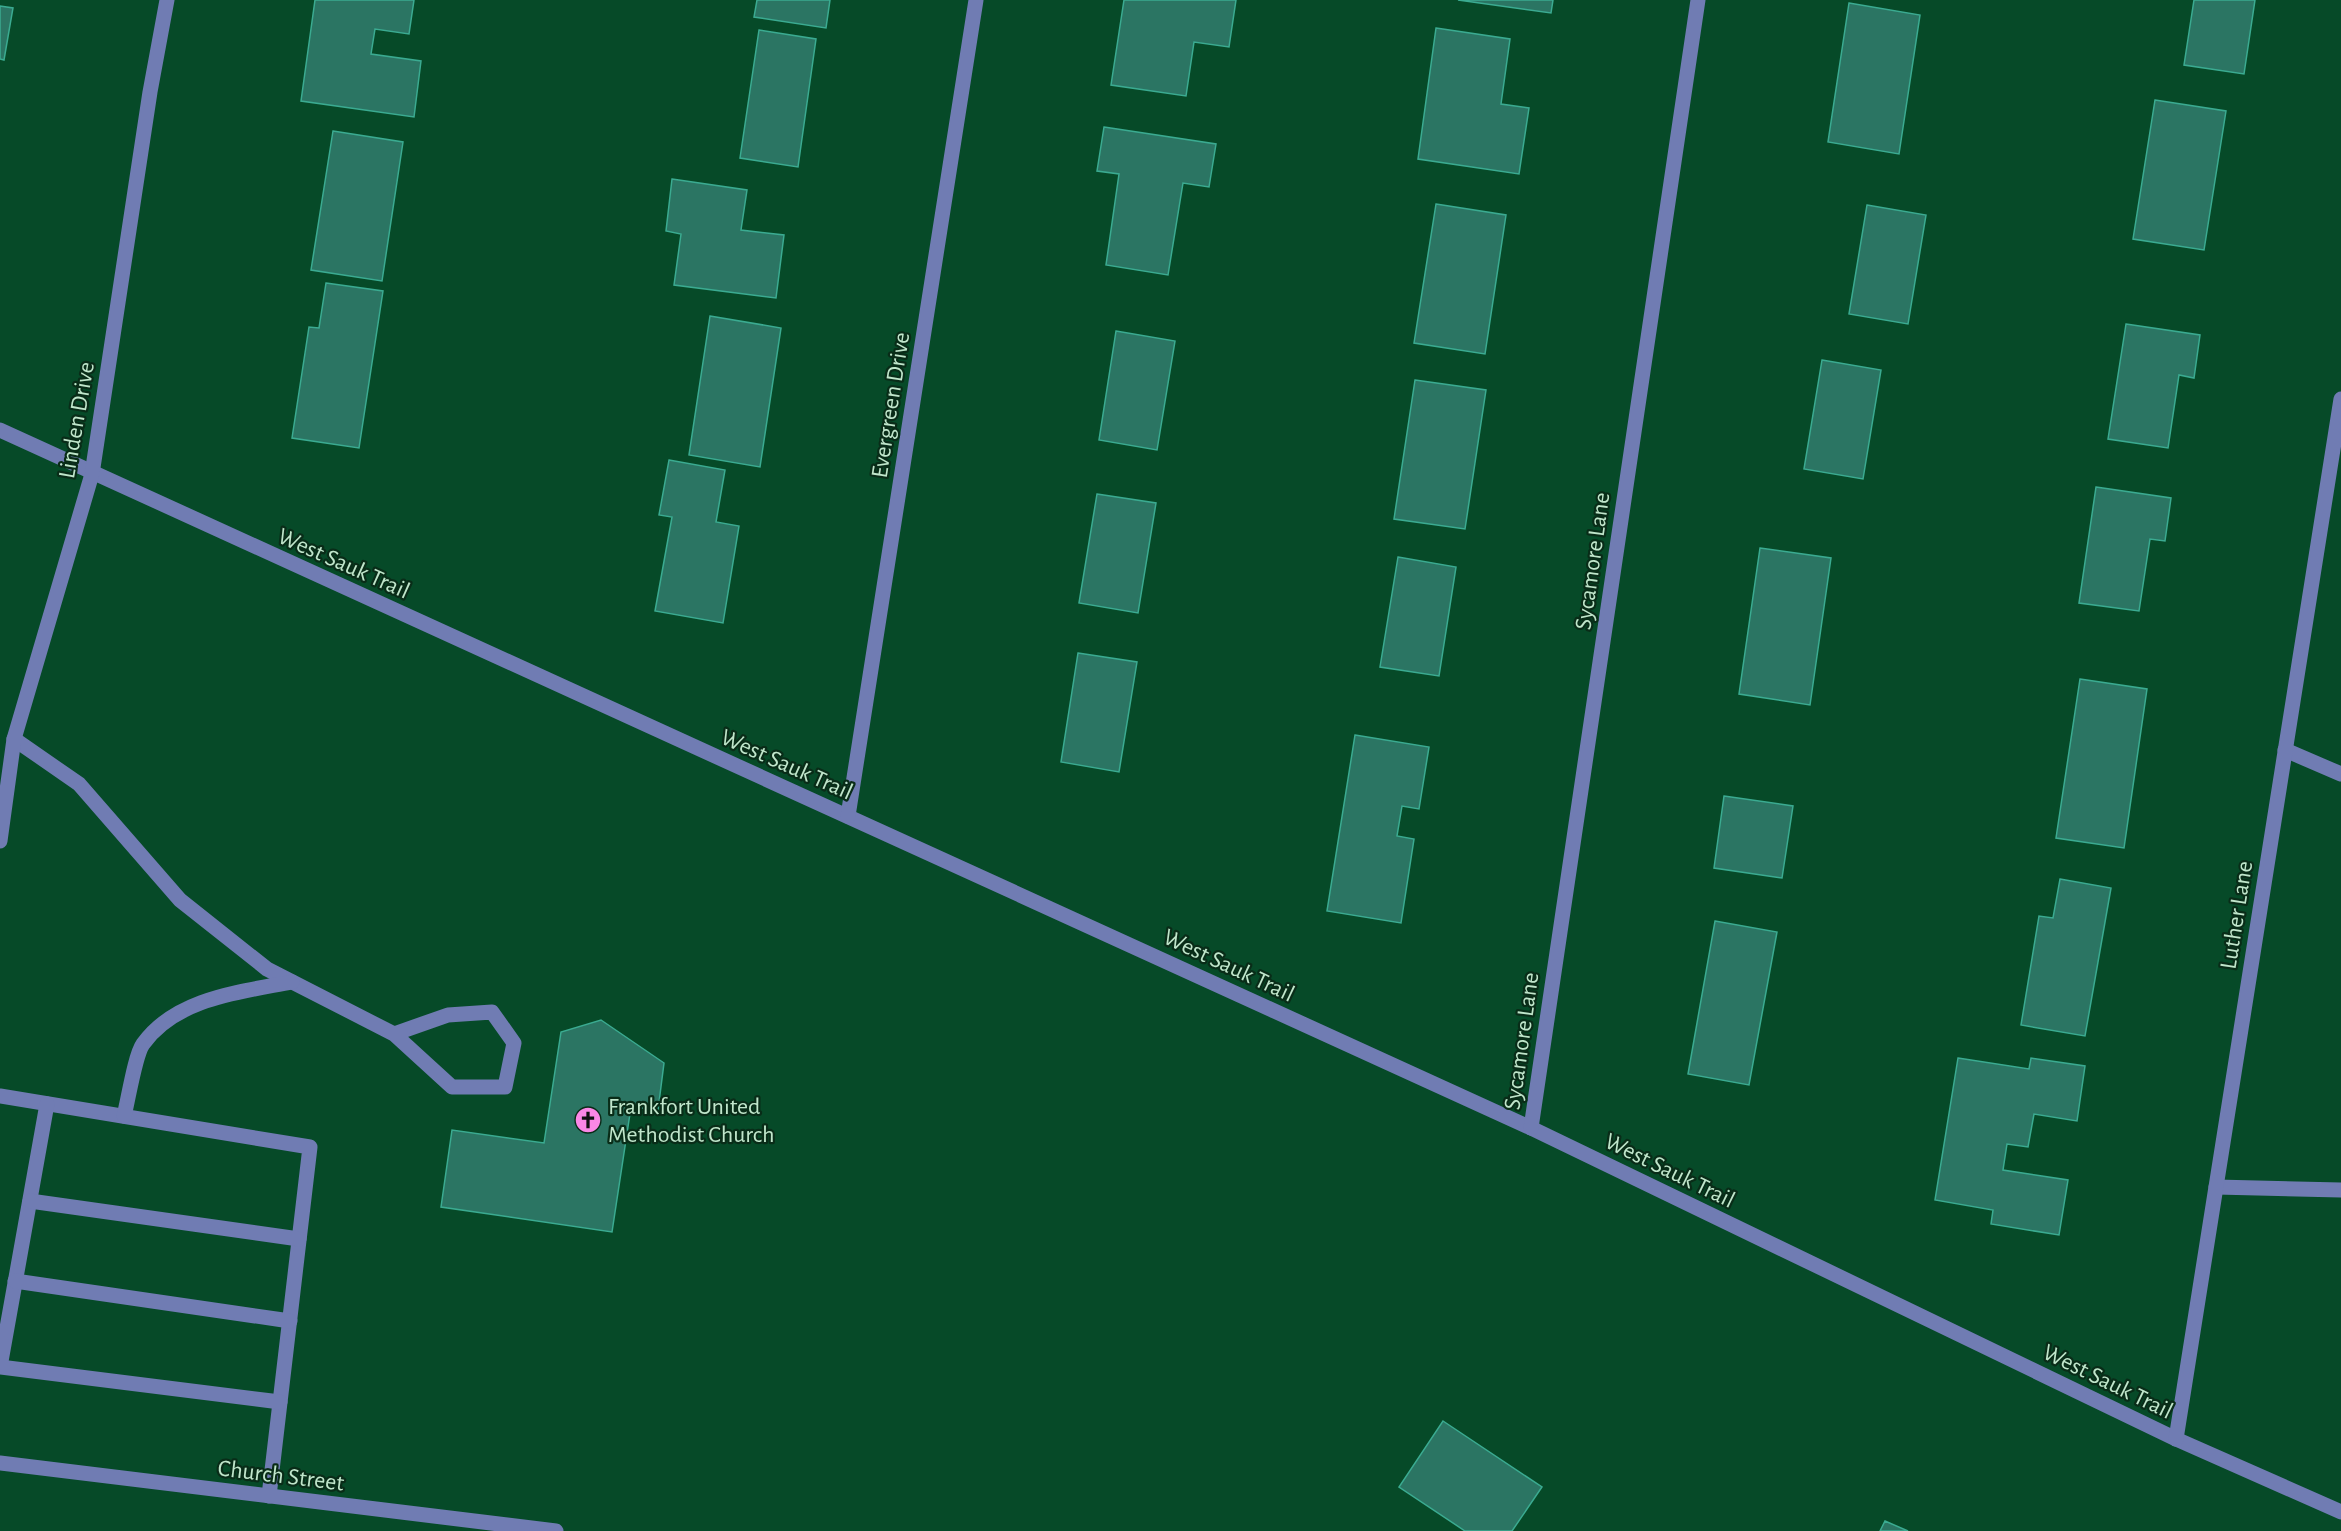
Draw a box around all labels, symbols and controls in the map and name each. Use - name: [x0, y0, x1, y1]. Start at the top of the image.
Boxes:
- street label: Evergreen Drive: [868, 331, 914, 480]
- street label: Linden Drive: [55, 360, 99, 480]
- street label: Sycamore Lane: [1571, 491, 1615, 631]
- street label: West Sauk Trail: [274, 524, 413, 604]
- street label: West Sauk Trail: [717, 725, 856, 805]
- street label: Luther Lane: [2217, 859, 2257, 971]
- street label: West Sauk Trail: [1159, 925, 1298, 1007]
- street label: Sycamore Lane: [1500, 971, 1544, 1111]
- place label: Frankfort United Methodist Church: [608, 1095, 775, 1147]
- church icon: Frankfort United Methodist Church: [573, 1105, 603, 1135]
- street label: West Sauk Trail: [1601, 1129, 1738, 1213]
- street label: West Sauk Trail: [2039, 1340, 2176, 1424]
- street label: Church Street: [216, 1456, 346, 1496]

